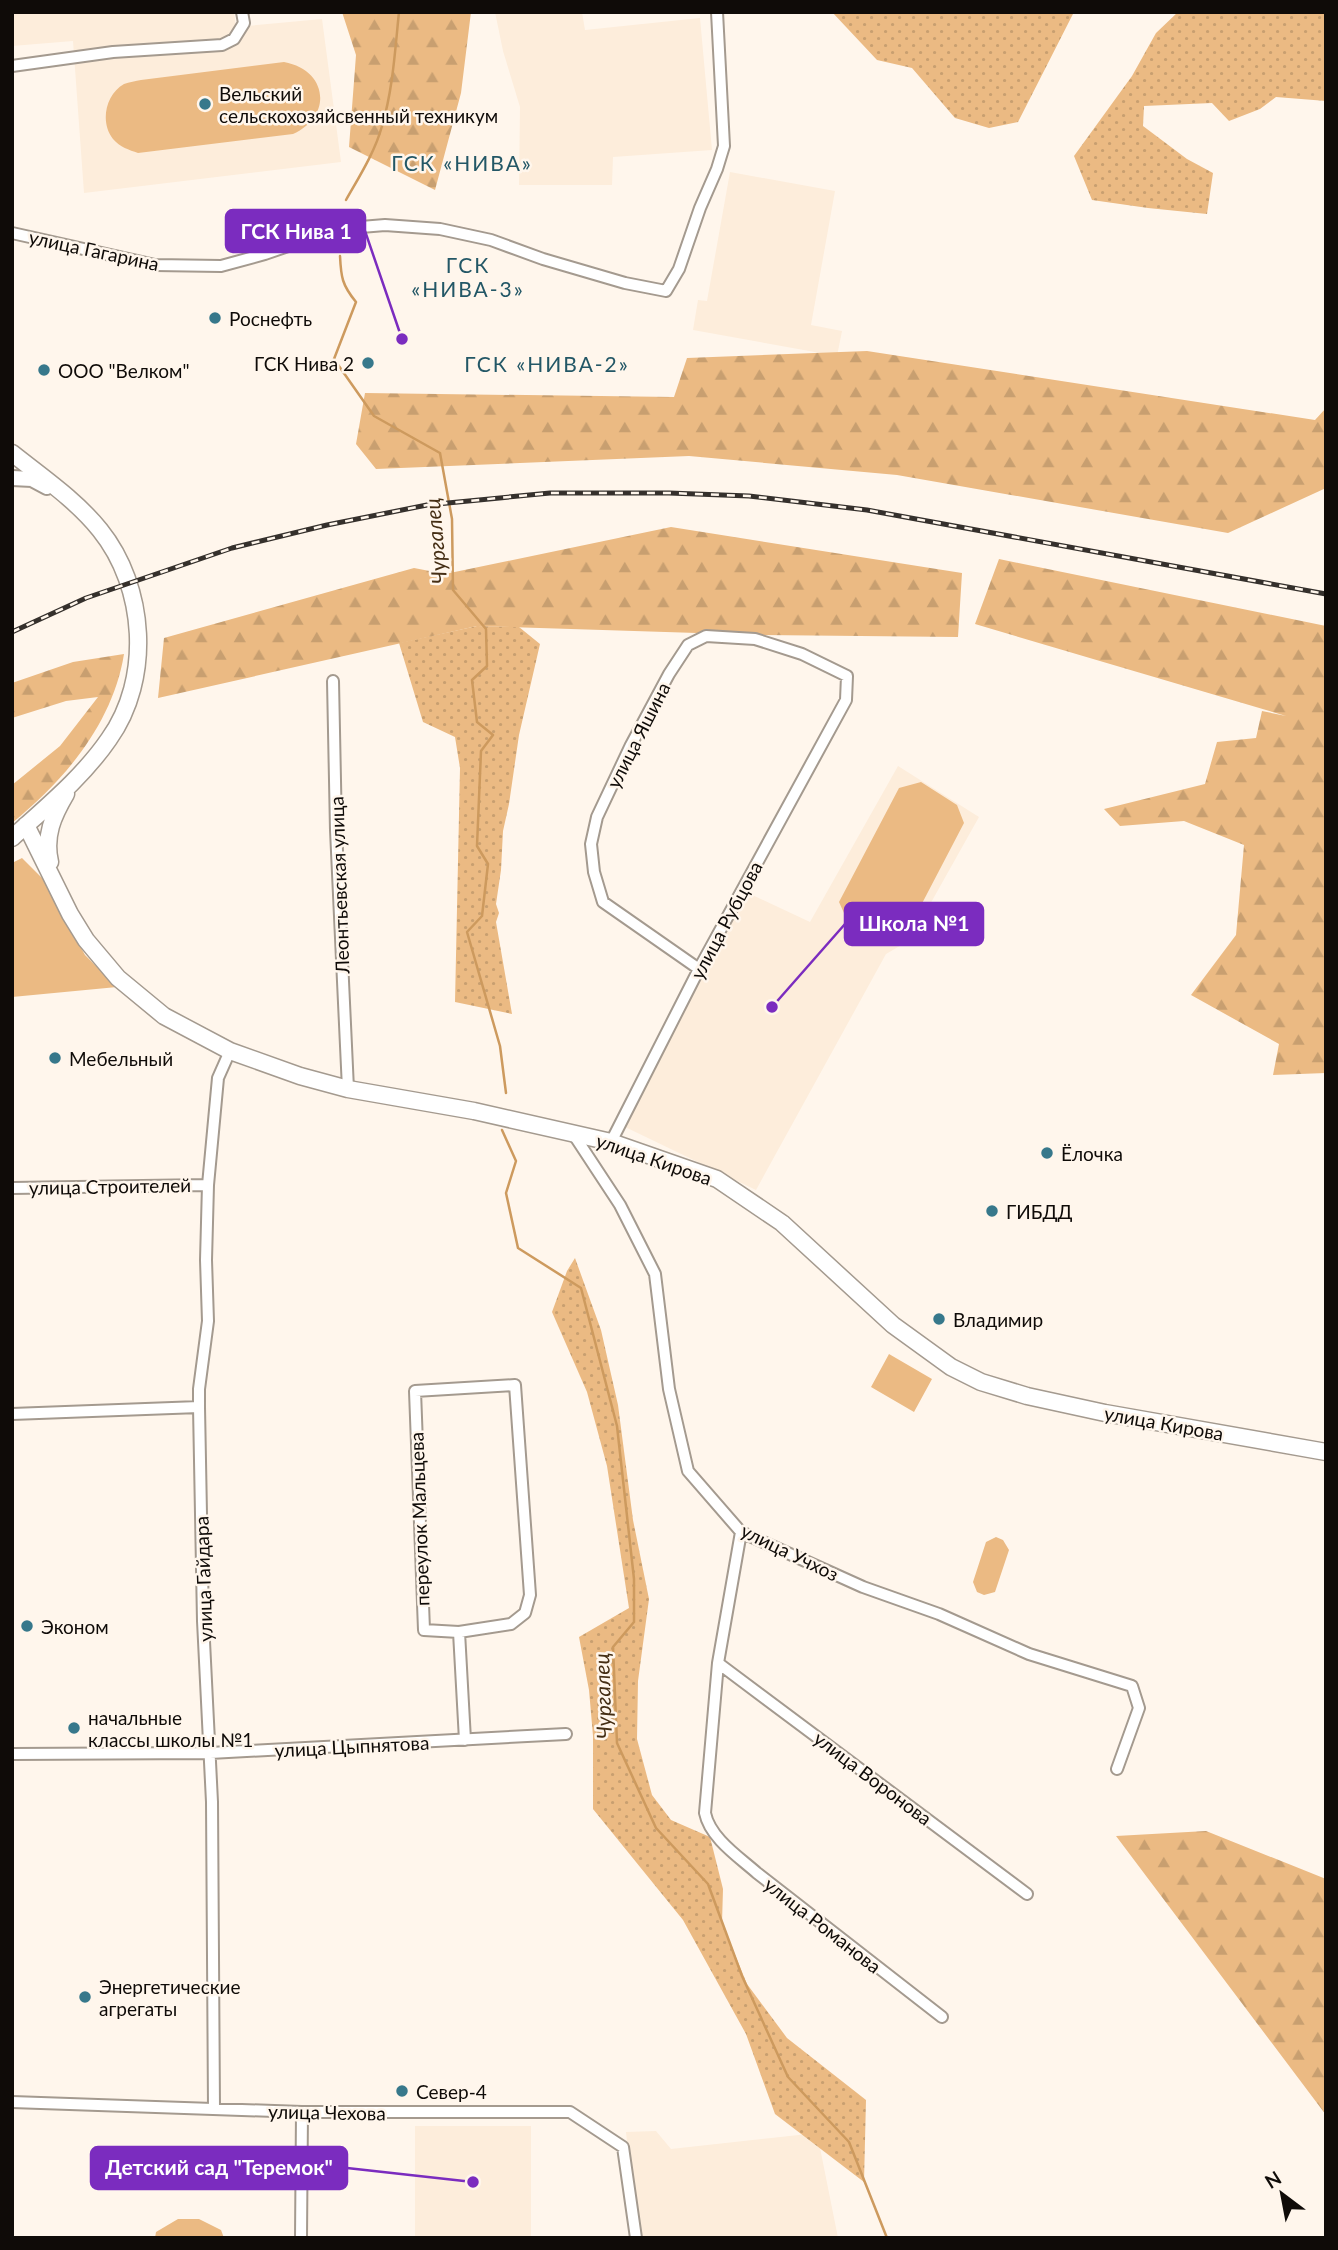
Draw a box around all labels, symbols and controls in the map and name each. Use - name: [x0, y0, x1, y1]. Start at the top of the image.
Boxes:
- place label: Вельский сельскохозяйсвенный техникум: [219, 82, 498, 127]
- marker: Вельский сельскохозяйсвенный техникум: [197, 96, 213, 112]
- district label: ГСК «НИВА»: [391, 150, 533, 175]
- callout: ГСК Нива 1: [226, 210, 365, 252]
- text: ГСК Нива 1: [240, 218, 352, 243]
- street label: улица Гагарина: [27, 225, 161, 275]
- district label: ГСК «НИВА-3»: [411, 252, 525, 301]
- place label: Роснефть: [229, 307, 312, 330]
- marker: Роснефть: [207, 310, 223, 326]
- district label: ГСК «НИВА-2»: [464, 351, 630, 376]
- place label: ГСК Нива 2: [254, 352, 354, 375]
- marker: ГСК Нива 2: [360, 355, 376, 371]
- place label: ООО "Велком": [58, 359, 190, 382]
- marker: ООО "Велком": [36, 362, 52, 378]
- water label: Чургалец: [419, 497, 451, 585]
- street label: улица Яшина: [601, 678, 675, 792]
- street label: Леонтьевская улица: [324, 796, 354, 975]
- street label: улица Рубцова: [685, 857, 767, 983]
- callout: Школа №1: [845, 903, 983, 945]
- text: Школа №1: [859, 910, 969, 935]
- place label: Мебельный: [69, 1047, 173, 1070]
- marker: Мебельный: [47, 1050, 63, 1066]
- street label: улица Кирова: [593, 1128, 715, 1190]
- place label: Ёлочка: [1061, 1142, 1123, 1165]
- marker: Ёлочка: [1039, 1145, 1055, 1161]
- street label: улица Строителей: [29, 1173, 191, 1199]
- place label: ГИБДД: [1006, 1200, 1072, 1223]
- marker: ГИБДД: [984, 1203, 1000, 1219]
- place label: Владимир: [953, 1308, 1043, 1331]
- marker: Владимир: [931, 1311, 947, 1327]
- street label: улица Кирова: [1103, 1401, 1225, 1445]
- street label: переулок Мальцева: [404, 1432, 434, 1606]
- street label: улица Гайдара: [189, 1516, 217, 1642]
- street label: улица Учхоз: [737, 1519, 843, 1585]
- place label: Эконом: [41, 1615, 109, 1638]
- marker: Эконом: [19, 1618, 35, 1634]
- water label: Чургалец: [588, 1652, 616, 1740]
- place label: начальные классы школы №1: [88, 1706, 253, 1751]
- marker: начальные классы школы №1: [66, 1720, 82, 1736]
- street label: улица Воронова: [810, 1726, 936, 1830]
- street label: улица Цыпнятова: [274, 1730, 430, 1762]
- street label: улица Романова: [760, 1872, 886, 1978]
- place label: Энергетические агрегаты: [99, 1975, 241, 2020]
- marker: Энергетические агрегаты: [77, 1989, 93, 2005]
- place label: Север-4: [416, 2080, 487, 2103]
- marker: Север-4: [394, 2083, 410, 2099]
- street label: улица Чехова: [268, 2099, 386, 2125]
- callout: Детский сад "Теремок": [91, 2147, 347, 2189]
- text: Детский сад "Теремок": [105, 2154, 333, 2179]
- north arrow: [1247, 2159, 1317, 2229]
- text: N: [1260, 2166, 1285, 2193]

